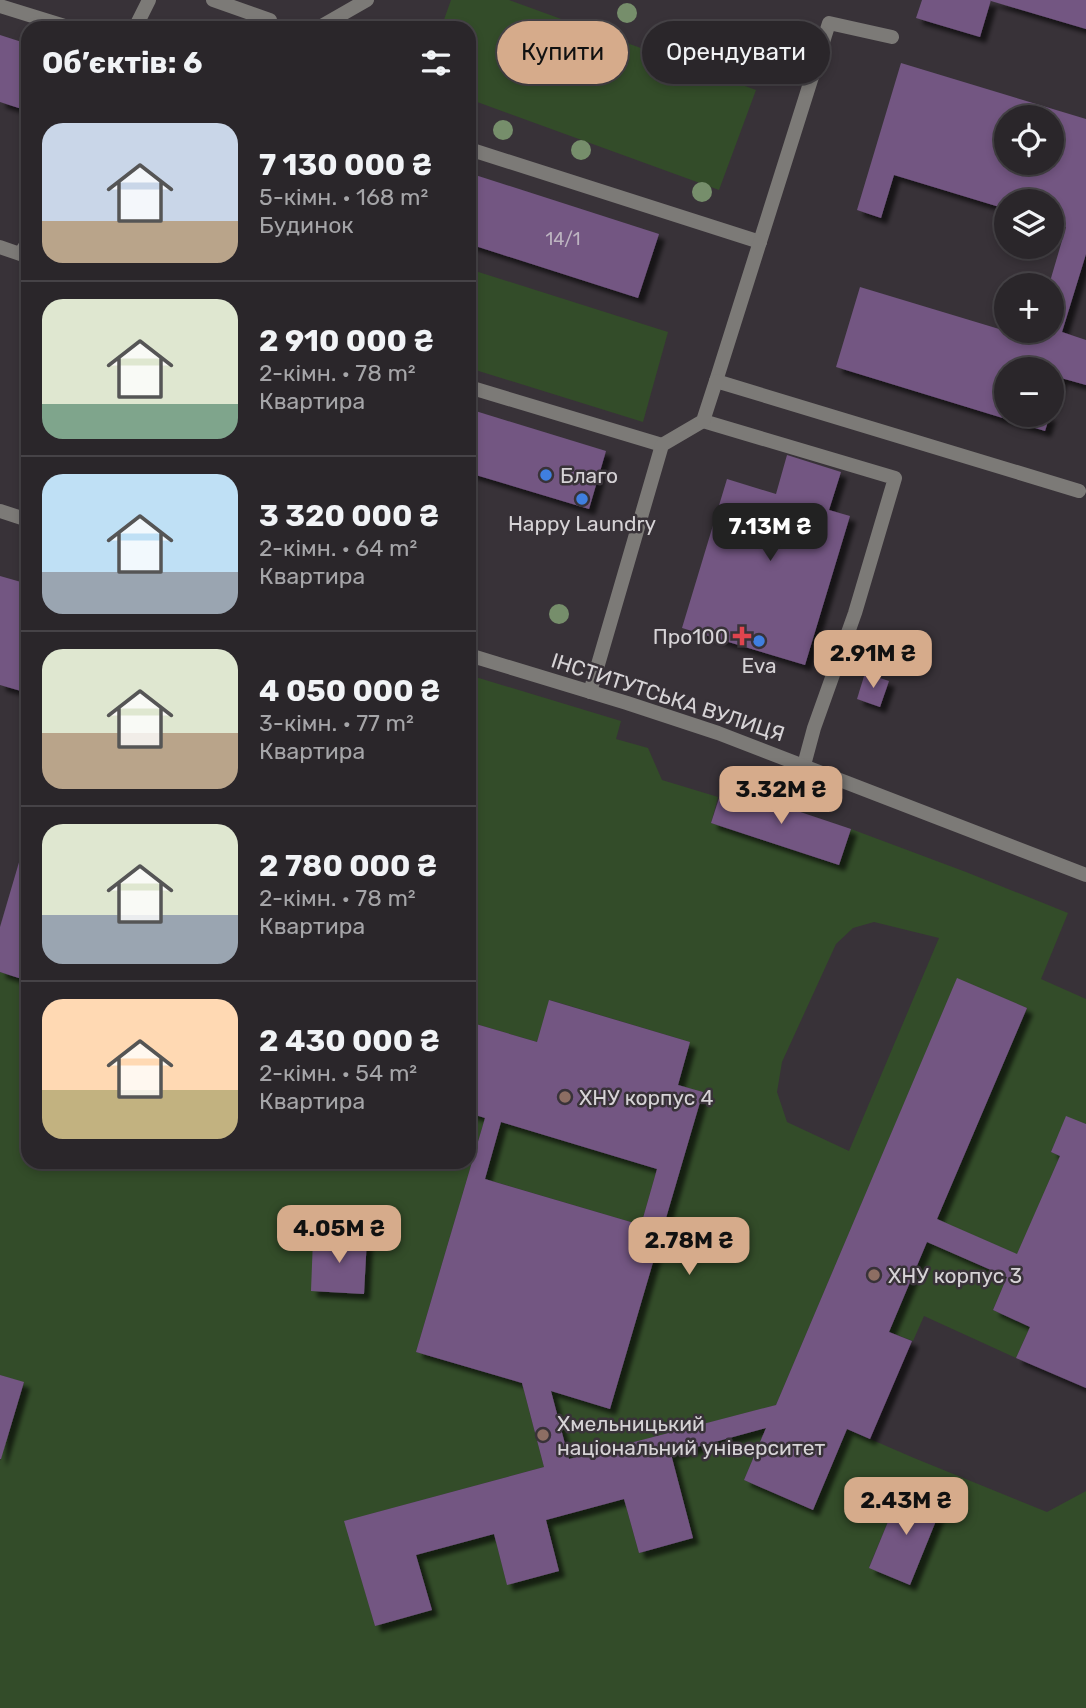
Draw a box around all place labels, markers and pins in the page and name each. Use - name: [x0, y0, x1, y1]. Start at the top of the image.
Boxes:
- place label: Благо: [560, 463, 618, 488]
- marker: Благо: [538, 467, 554, 483]
- marker: Happy Laundry: [574, 491, 590, 507]
- pin: 7.13M ₴: [705, 504, 835, 563]
- place label: Happy Laundry: [508, 511, 657, 536]
- place label: Про100: [653, 624, 728, 649]
- marker: Про100: [734, 628, 750, 644]
- pin: 2.91M ₴: [808, 630, 938, 690]
- marker: Eva: [751, 633, 767, 649]
- place label: Eva: [741, 653, 777, 678]
- pin: 3.32M ₴: [716, 766, 846, 826]
- place label: ХНУ корпус 4: [579, 1085, 713, 1110]
- marker: ХНУ корпус 4: [557, 1089, 573, 1105]
- pin: 4.05M ₴: [274, 1206, 404, 1265]
- pin: 2.78M ₴: [624, 1218, 754, 1277]
- place label: ХНУ корпус 3: [888, 1263, 1022, 1288]
- marker: ХНУ корпус 3: [866, 1267, 882, 1283]
- place label: Хмельницький національний університет: [557, 1411, 825, 1460]
- marker: Хмельницький національний університет: [535, 1427, 551, 1443]
- pin: 2.43M ₴: [841, 1478, 971, 1537]

